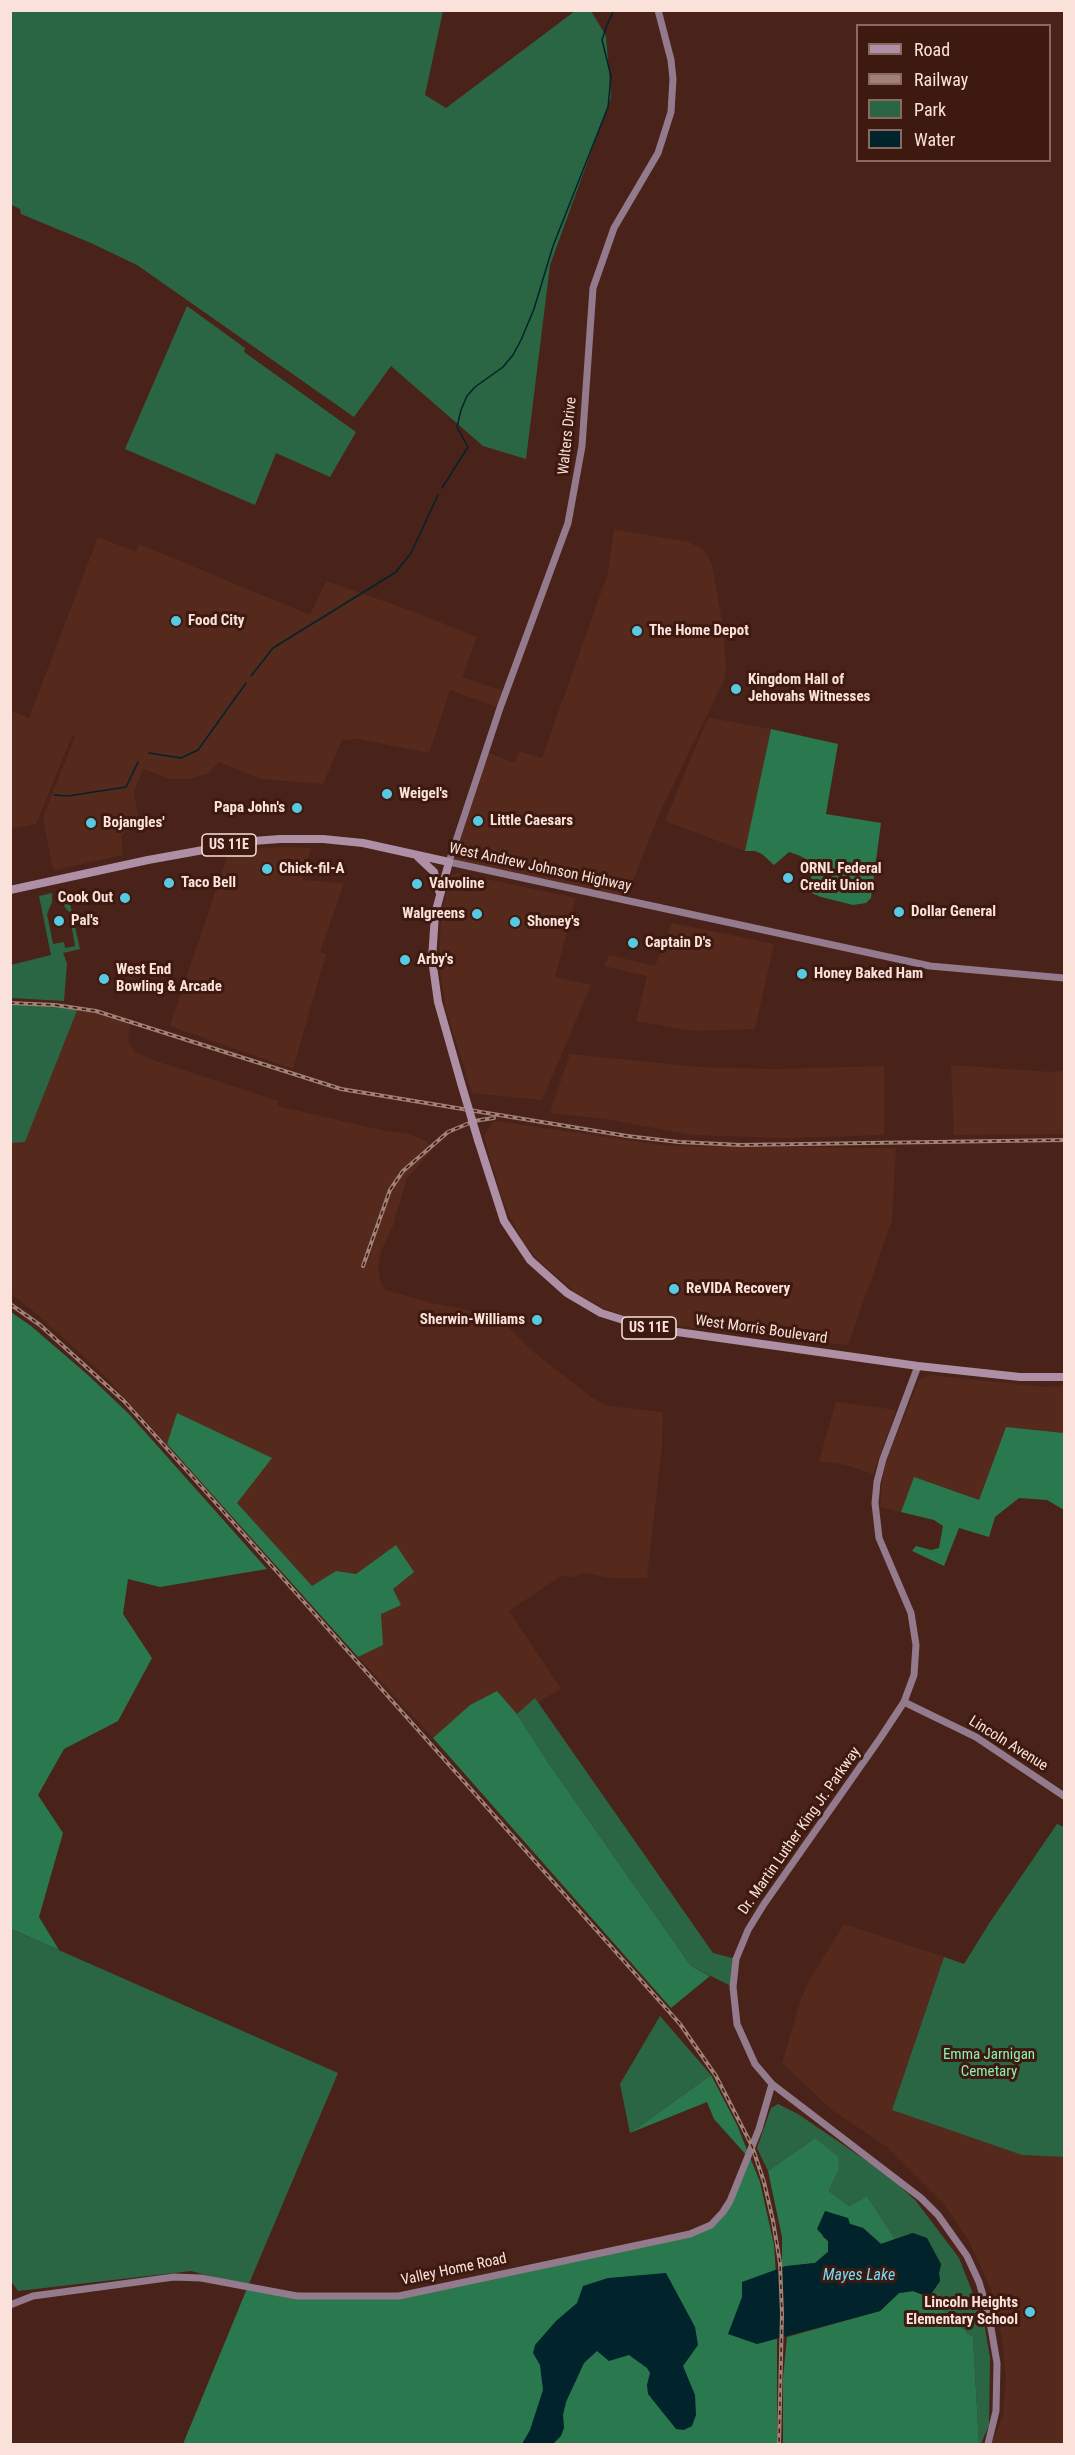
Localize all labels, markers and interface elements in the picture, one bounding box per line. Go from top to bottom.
legend [856,24,1051,162]
text: Road [914,39,950,60]
text: Railway [914,69,968,90]
text: Park [914,99,946,120]
text: Water [914,129,955,150]
street label: Walters Drive [555,396,581,476]
place label: Food City [188,612,244,630]
marker: Food City [169,614,183,628]
place label: The Home Depot [649,622,749,640]
marker: The Home Depot [630,624,644,638]
place label: Kingdom Hall of Jehovahs Witnesses [748,671,870,706]
marker: Kingdom Hall of Jehovahs Witnesses [729,682,743,696]
place label: Weigel's [399,785,448,803]
marker: Weigel's [380,787,394,801]
place label: Papa John's [214,799,285,817]
marker: Papa John's [290,801,304,815]
place label: Little Caesars [490,812,573,830]
place label: Bojangles' [103,814,165,832]
marker: Little Caesars [471,814,485,828]
marker: Bojangles' [84,816,98,830]
road number: US 11E [202,834,256,856]
street label: West Andrew Johnson Highway [447,840,633,896]
place label: Chick-fil-A [279,860,345,878]
place label: ORNL Federal Credit Union [800,860,882,895]
marker: Chick-fil-A [260,862,274,876]
marker: ORNL Federal Credit Union [781,871,795,885]
place label: Taco Bell [181,874,236,892]
place label: Valvoline [429,875,484,893]
marker: Taco Bell [162,876,176,890]
marker: Valvoline [410,877,424,891]
place label: Cook Out [58,889,113,907]
marker: Cook Out [118,891,132,905]
place label: Dollar General [911,903,996,921]
place label: Walgreens [402,905,465,923]
marker: Dollar General [892,905,906,919]
marker: Walgreens [470,907,484,921]
place label: Pal's [71,912,99,930]
place label: Shoney's [527,913,580,931]
marker: Pal's [52,914,66,928]
marker: Shoney's [508,915,522,929]
place label: Captain D's [645,934,711,952]
marker: Captain D's [626,936,640,950]
place label: Arby's [417,951,454,969]
marker: Arby's [398,953,412,967]
place label: West End Bowling & Arcade [116,961,222,996]
place label: Honey Baked Ham [814,965,923,983]
marker: Honey Baked Ham [795,967,809,981]
marker: West End Bowling & Arcade [97,972,111,986]
place label: ReVIDA Recovery [686,1280,790,1298]
marker: ReVIDA Recovery [667,1282,681,1296]
place label: Sherwin-Williams [420,1311,525,1329]
street label: West Morris Boulevard [694,1312,828,1348]
marker: Sherwin-Williams [530,1313,544,1327]
road number: US 11E [622,1317,676,1339]
street label: Lincoln Avenue [965,1713,1051,1775]
street label: Dr. Martin Luther King Jr. Parkway [735,1744,865,1918]
park label: Emma Jarnigan Cemetary [943,2046,1035,2081]
street label: Valley Home Road [400,2250,508,2290]
water label: Mayes Lake [823,2266,895,2286]
place label: Lincoln Heights Elementary School [906,2294,1018,2329]
marker: Lincoln Heights Elementary School [1023,2305,1037,2319]

